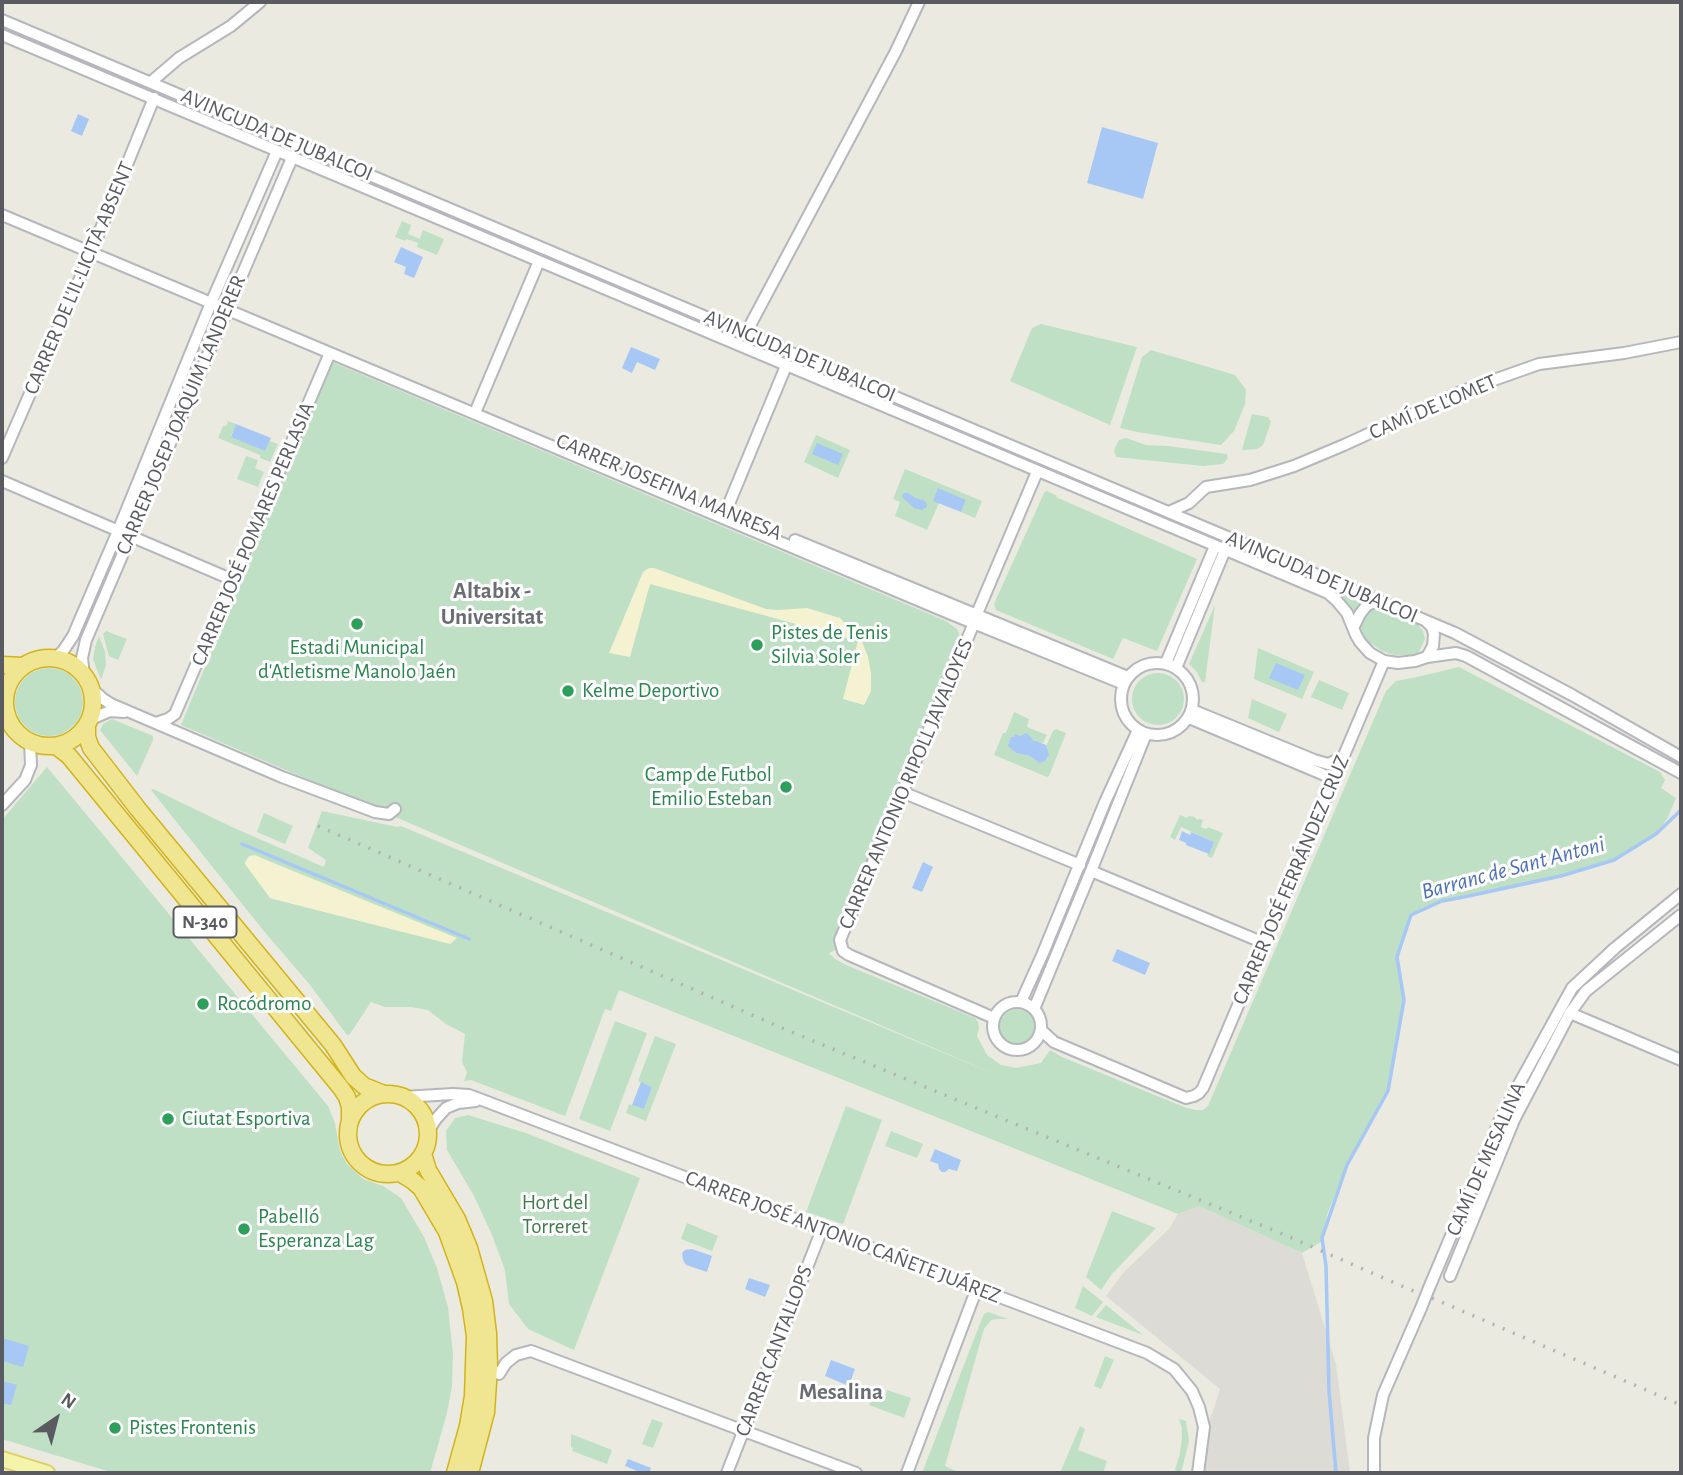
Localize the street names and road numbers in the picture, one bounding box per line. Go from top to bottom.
street label: AVINGUDA DE JUBALCOI [177,83,377,187]
street label: CARRER DE L'IL·LICITÀ ABSENT [19,158,139,398]
street label: CARRER JOSEP JOAQUIM LANDERER [111,271,251,559]
street label: AVINGUDA DE JUBALCOI [700,304,900,408]
street label: CAMÍ DE L'OMET [1365,369,1501,445]
street label: CARRER JOSÉ POMARES PERLASIA [186,398,320,670]
street label: CARRER JOSEFINA MANRESA [552,428,786,546]
street label: AVINGUDA DE JUBALCOI [1222,525,1422,629]
street label: CARRER ANTONIO RIPOLL JAVALOYES [833,635,979,933]
street label: CARRER JOSÉ FERRÁNDEZ CRUZ [1227,752,1355,1008]
road number: N-340 [174,906,236,938]
street label: CAMÍ DE MESALINA [1441,1078,1531,1240]
street label: CARRER JOSÉ ANTONIO CAÑETE JUÁREZ [682,1165,1004,1309]
street label: CARRER CANTALLOPS [730,1262,818,1440]

